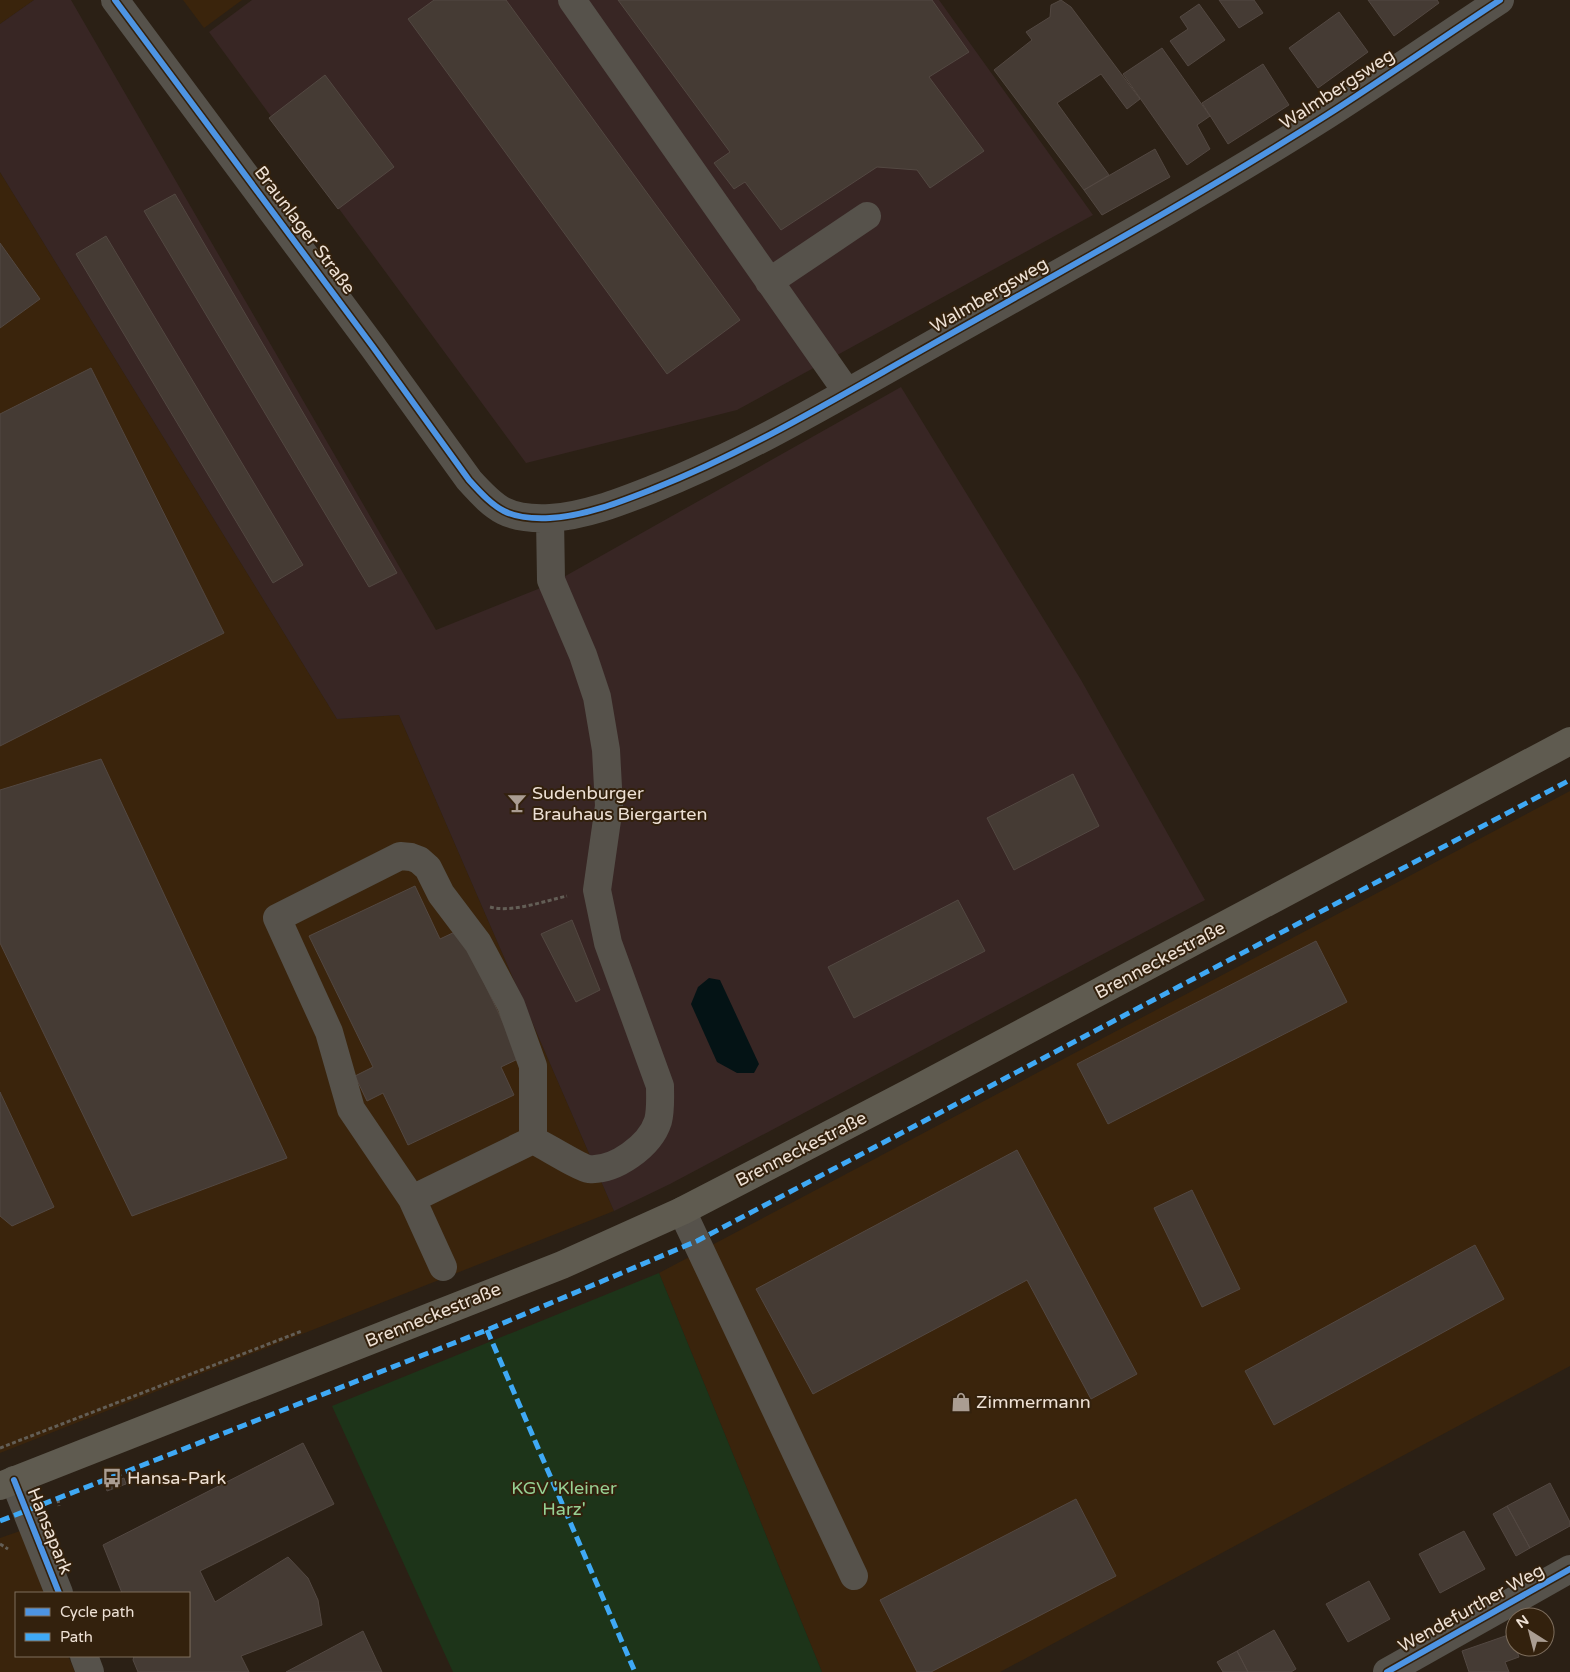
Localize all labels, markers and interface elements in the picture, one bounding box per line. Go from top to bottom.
street label: Walmbergsweg [1275,44,1399,134]
street label: Braunlager Straße [250,162,360,298]
street label: Walmbergsweg [926,252,1052,338]
place label: Sudenburger Brauhaus Biergarten [532,782,707,825]
bar icon: Sudenburger Brauhaus Biergarten [506,792,528,814]
street label: Brenneckestraße [1091,916,1229,1004]
street label: Brenneckestraße [732,1106,870,1192]
street label: Brenneckestraße [362,1278,504,1352]
shop icon: Zimmermann [950,1391,972,1413]
place label: Zimmermann [976,1391,1091,1413]
bus stop icon: Hansa-Park [101,1467,123,1489]
place label: Hansa-Park [127,1467,226,1489]
park label: KGV 'Kleiner Harz' [511,1477,617,1520]
street label: Hansapark [23,1484,77,1578]
street label: Wendefurther Weg [1394,1559,1548,1657]
legend [15,1592,190,1657]
text: Cycle path [60,1603,134,1621]
north arrow [1505,1607,1555,1657]
text: N [1513,1612,1532,1632]
text: Path [60,1628,93,1646]

